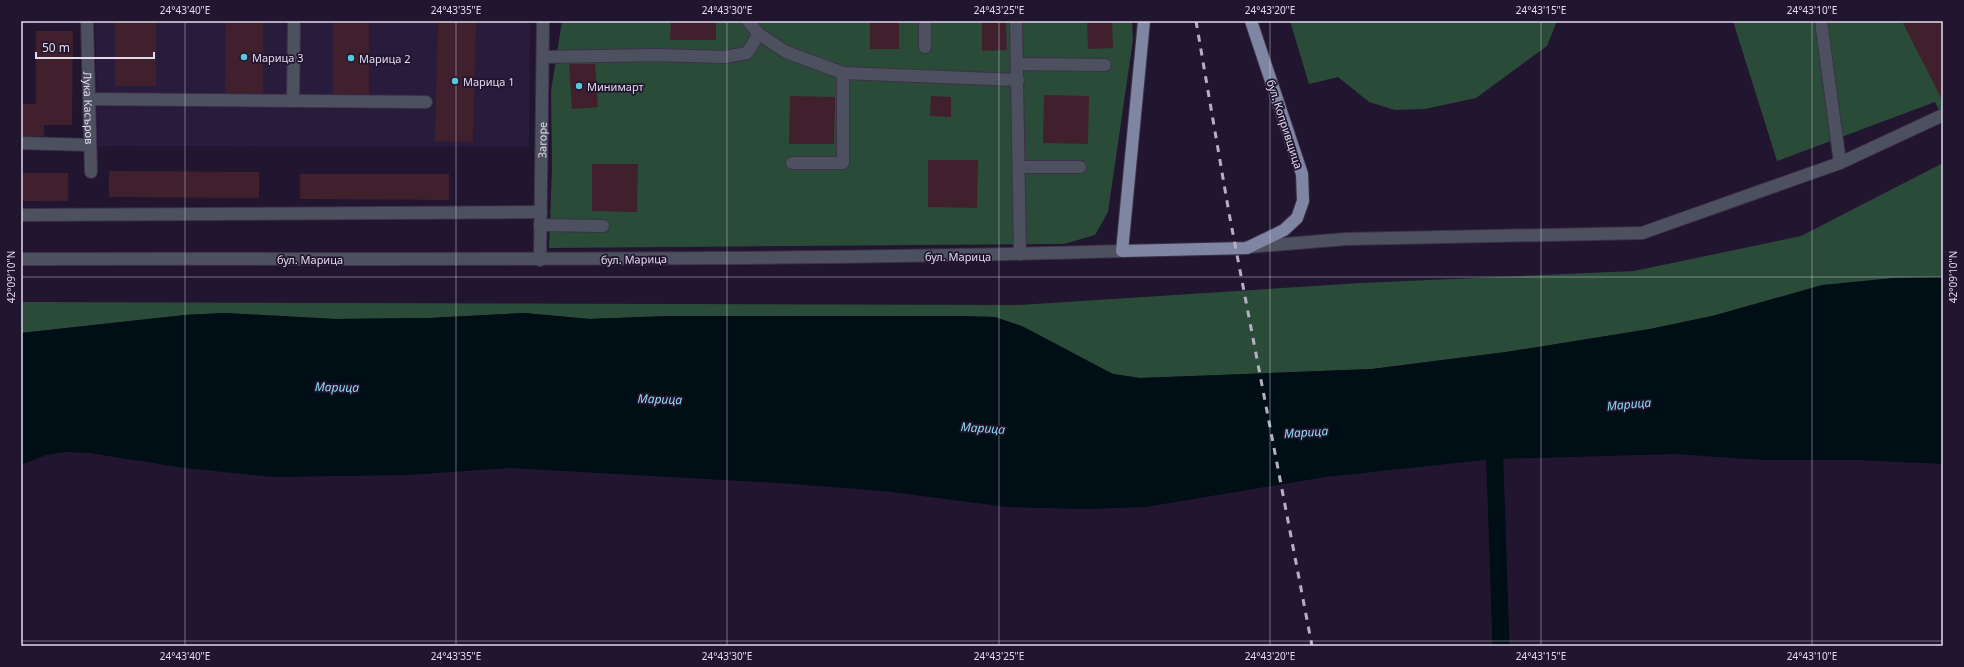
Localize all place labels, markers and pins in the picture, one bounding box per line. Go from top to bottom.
place label: Марица 3 [252,50,304,65]
place label: Марица 2 [359,51,411,66]
marker: Марица 3 [239,52,249,62]
marker: Марица 2 [346,53,356,63]
place label: Марица 1 [463,74,515,89]
marker: Марица 1 [450,76,460,86]
place label: Минимарт [587,79,644,94]
marker: Минимарт [574,81,584,91]

